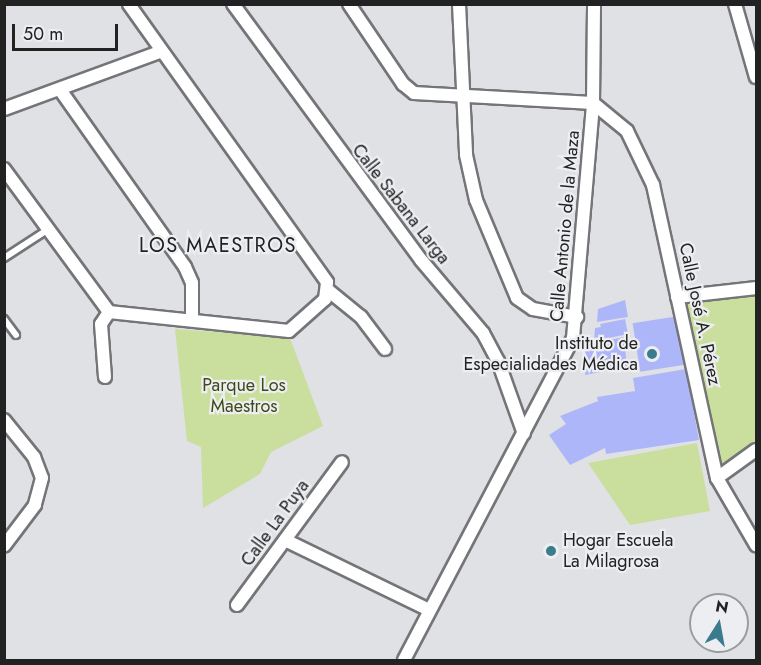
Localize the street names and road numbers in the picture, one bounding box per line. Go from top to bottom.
street label: Calle Antonio de la Maza [546,129,584,323]
street label: Calle Sabana Larga [347,140,455,268]
street label: Calle José A. Pérez [674,241,726,387]
street label: Calle La Puya [236,476,314,570]

